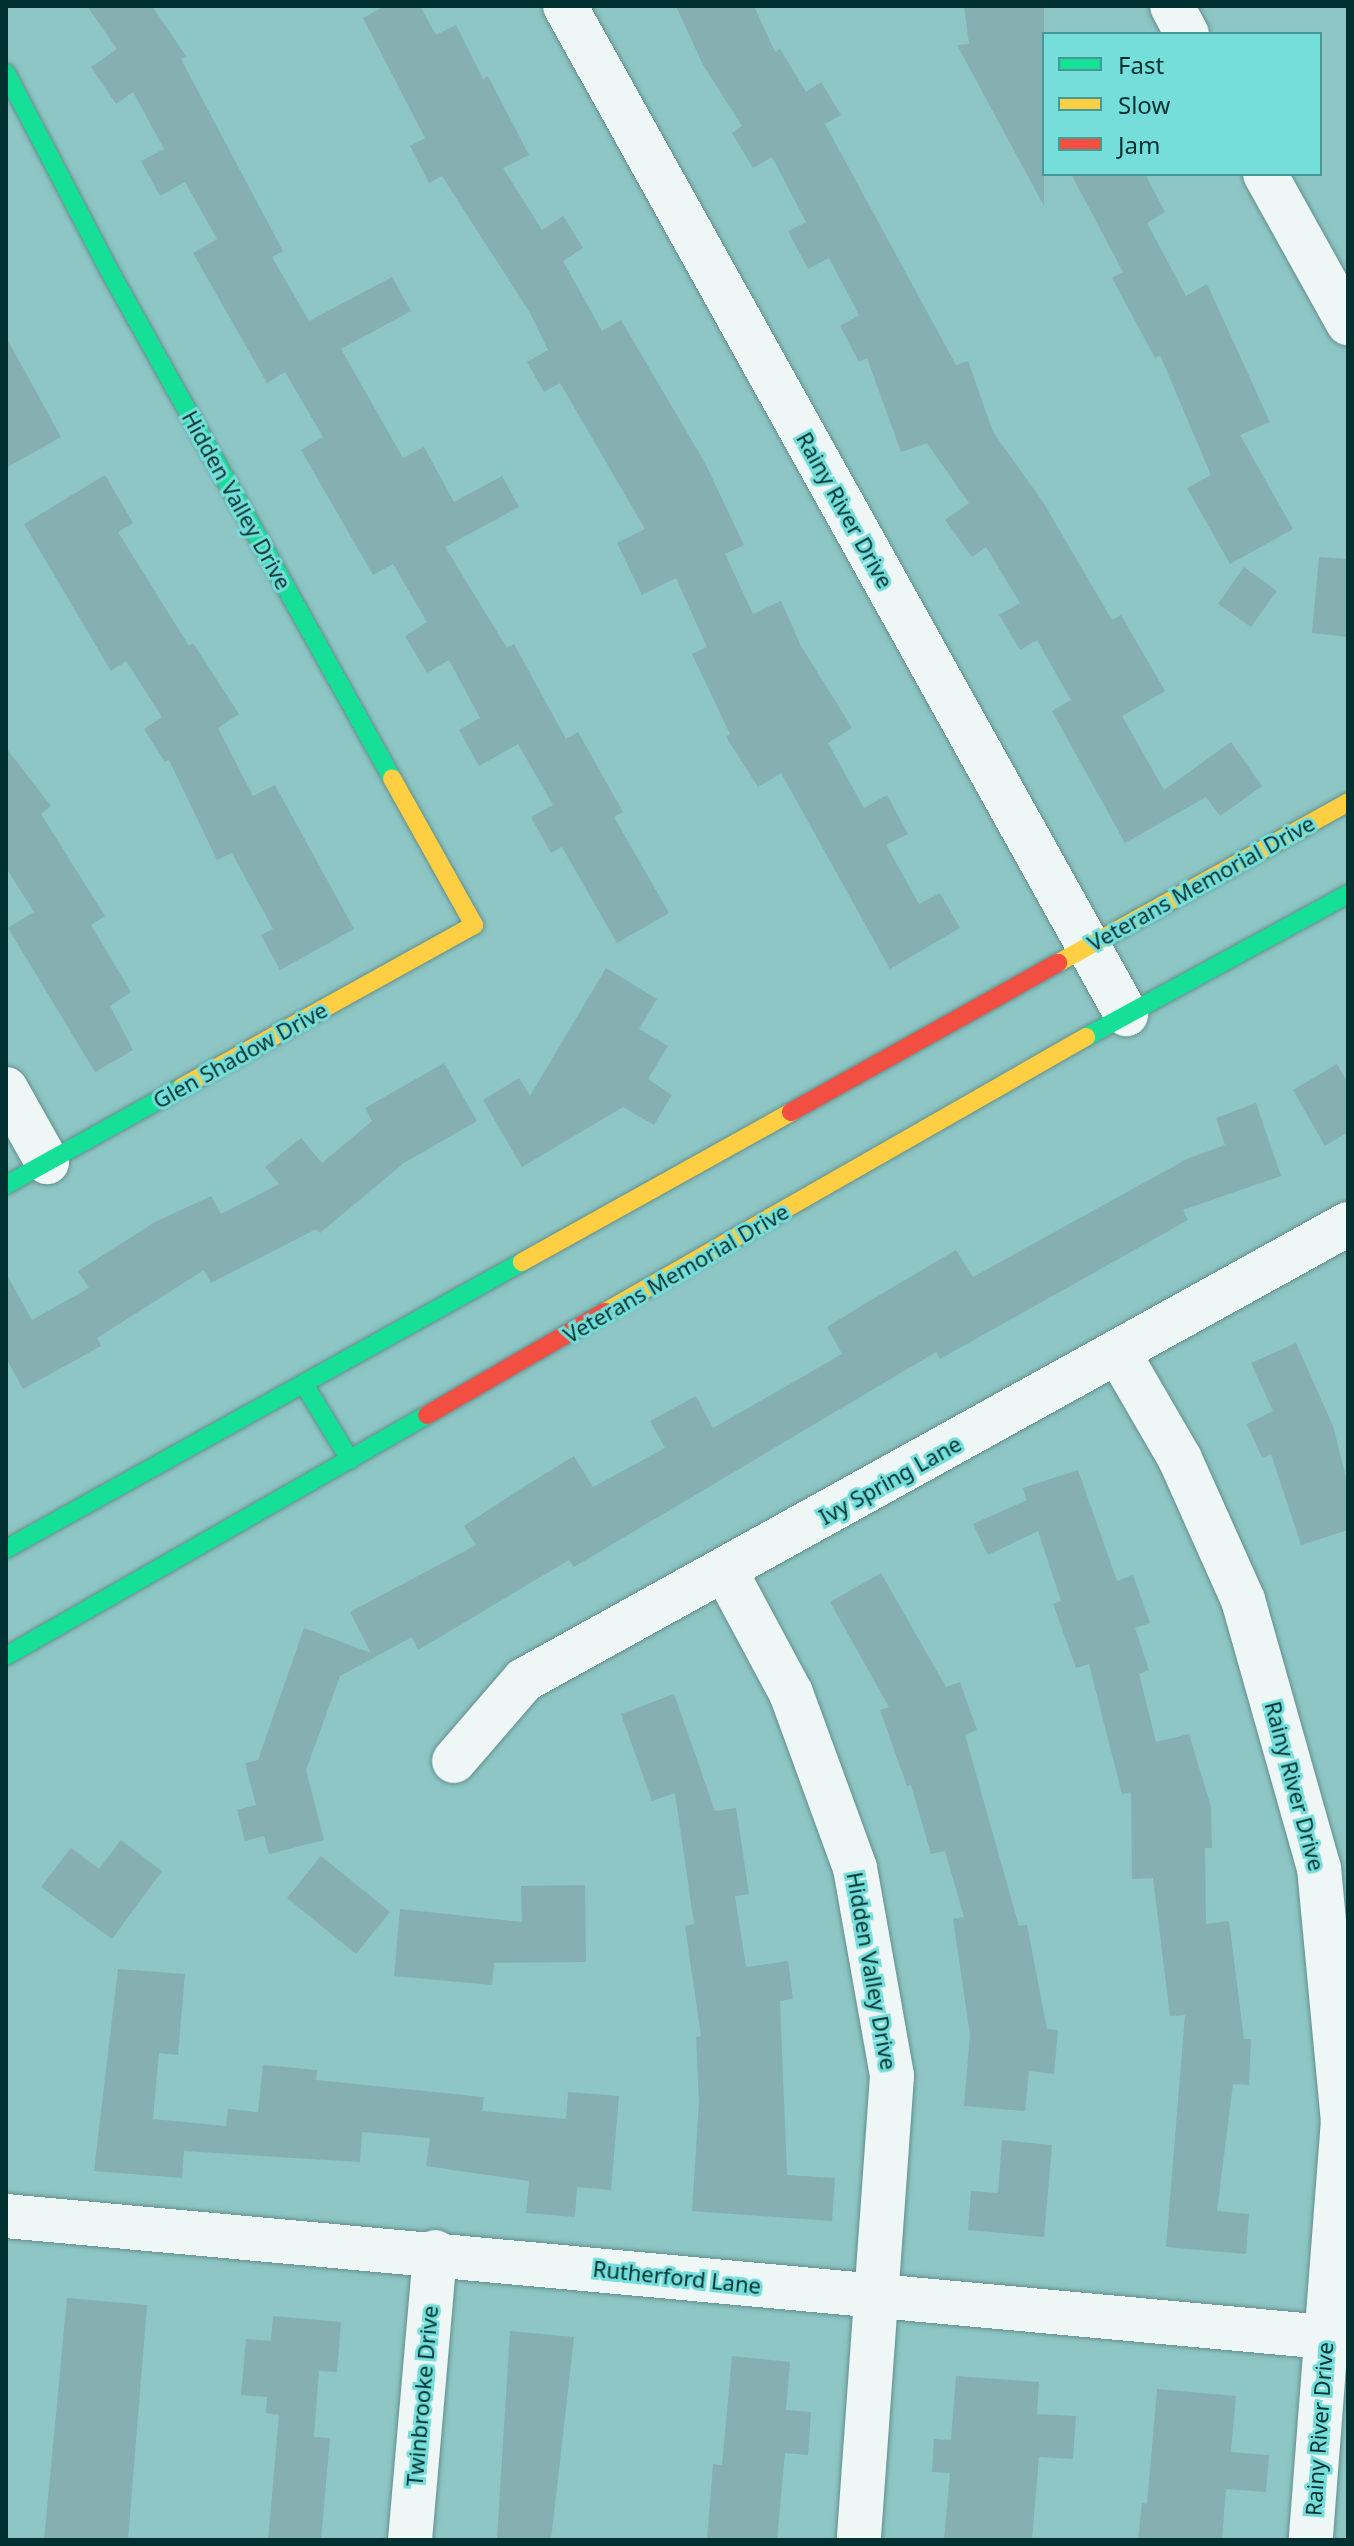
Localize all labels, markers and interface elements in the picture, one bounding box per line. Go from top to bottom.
legend [1042,32,1322,176]
text: Fast [1118,48,1164,81]
text: Slow [1118,88,1170,121]
text: Jam [1118,128,1160,161]
street label: Hidden Valley Drive [177,406,297,594]
street label: Rainy River Drive [791,427,899,593]
street label: Veterans Memorial Drive [1083,810,1319,956]
street label: Glen Shadow Drive [148,996,332,1114]
street label: Veterans Memorial Drive [559,1198,793,1348]
street label: Ivy Spring Lane [814,1430,966,1530]
street label: Rainy River Drive [1260,1698,1330,1874]
street label: Hidden Valley Drive [842,1870,902,2072]
street label: Rutherford Lane [592,2255,762,2299]
street label: Twinbrooke Drive [401,2304,443,2488]
street label: Rainy River Drive [1300,2341,1338,2517]

